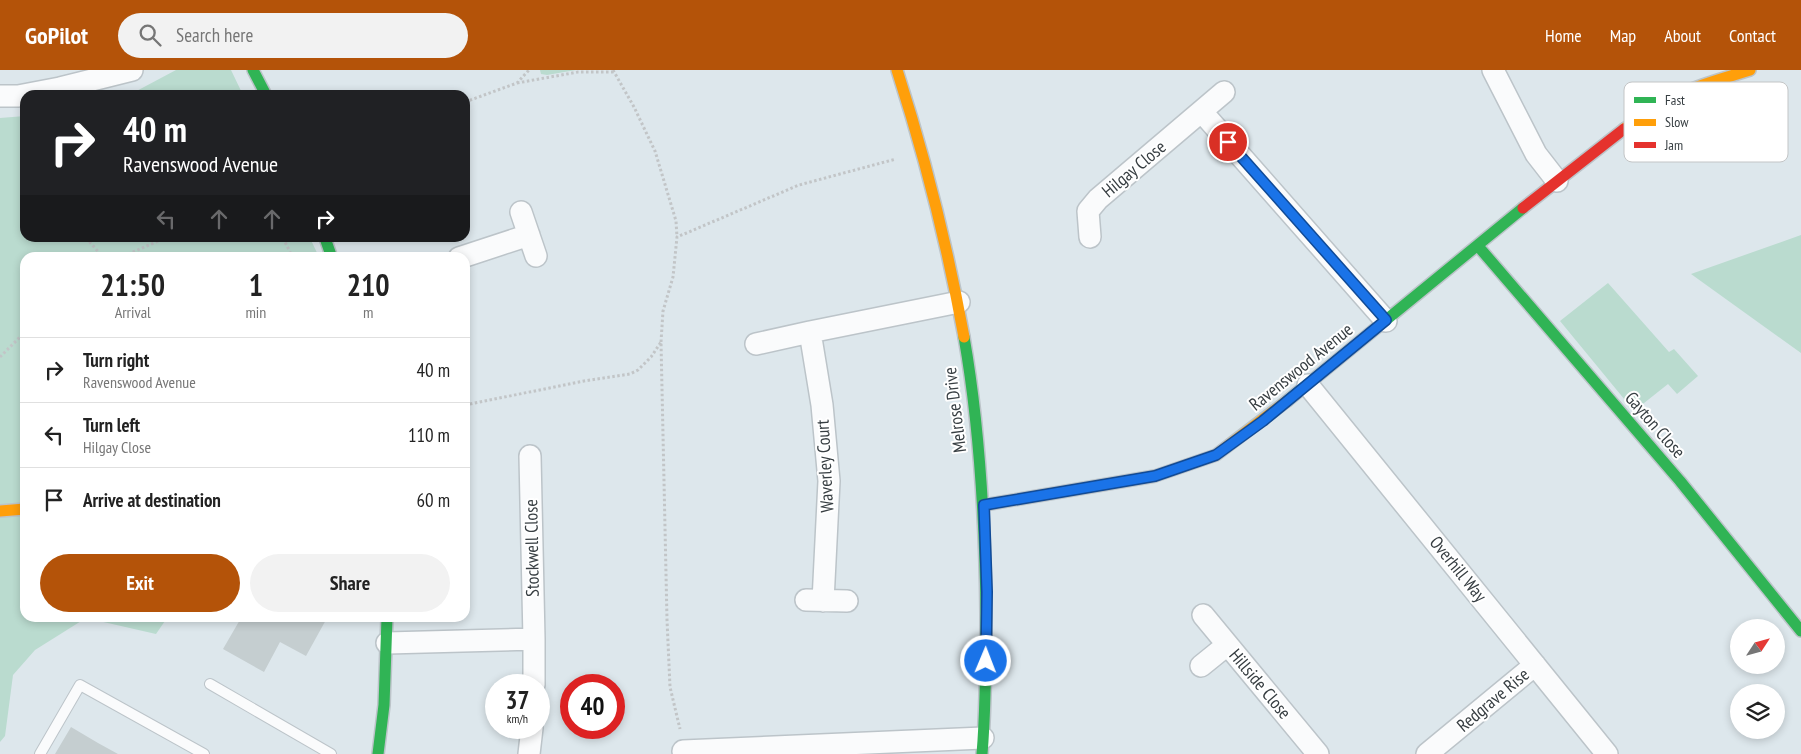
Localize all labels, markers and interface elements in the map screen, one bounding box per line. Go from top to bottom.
search box [118,13,468,58]
text: GoPilot [25,20,88,51]
icon: search [136,21,164,49]
text: Search here [176,23,253,47]
text: Home [1545,24,1582,47]
text: Map [1610,24,1636,47]
text: About [1664,24,1701,47]
text: Contact [1729,24,1776,47]
legend [1624,82,1788,162]
text: Fast [1665,91,1685,109]
text: 40 m [123,106,187,152]
icon: right [40,110,105,175]
text: Slow [1665,113,1689,131]
pin [1207,121,1249,163]
icon: arrive [1214,128,1242,156]
street label: Hilgay Close [1097,135,1170,202]
text: Jam [1664,136,1683,154]
text: Ravenswood Avenue [123,150,278,178]
icon: left [152,205,180,233]
icon: ahead [205,205,233,233]
icon: ahead [258,205,286,233]
icon: right [311,205,339,233]
text: 21:50 [100,265,165,304]
text: 1 [249,265,263,304]
text: 210 [347,265,390,304]
text: Arrival [115,302,151,322]
text: min [245,302,266,322]
text: m [363,302,373,322]
street label: Ravenswood Avenue [1244,318,1357,415]
text: Turn right [83,348,149,372]
icon: right [40,356,68,384]
text: 40 m [417,358,450,382]
street label: Melrose Drive [938,366,971,454]
text: Ravenswood Avenue [83,372,196,392]
street label: Gayton Close [1620,387,1691,463]
text: Turn left [83,413,140,437]
street label: Waverley Court [811,419,838,513]
icon: left [40,421,68,449]
text: 110 m [408,423,450,447]
text: Hilgay Close [83,437,151,457]
icon: arrive [40,486,68,514]
text: Arrive at destination [83,488,221,512]
text: 60 m [417,488,450,512]
street label: Stockwell Close [519,499,544,597]
street label: Overhill Way [1425,531,1492,606]
button: Exit [40,554,240,612]
button: Share [250,554,450,612]
north arrow [1730,619,1785,674]
map controls [1730,619,1785,739]
position arrow [959,634,1011,686]
street label: Hillside Close [1224,644,1296,724]
street label: Redgrave Rise [1452,663,1534,737]
speed limit sign: 40 [560,674,625,739]
text: 37 [506,684,529,716]
button: layers [1730,684,1785,739]
text: km/h [507,711,528,726]

